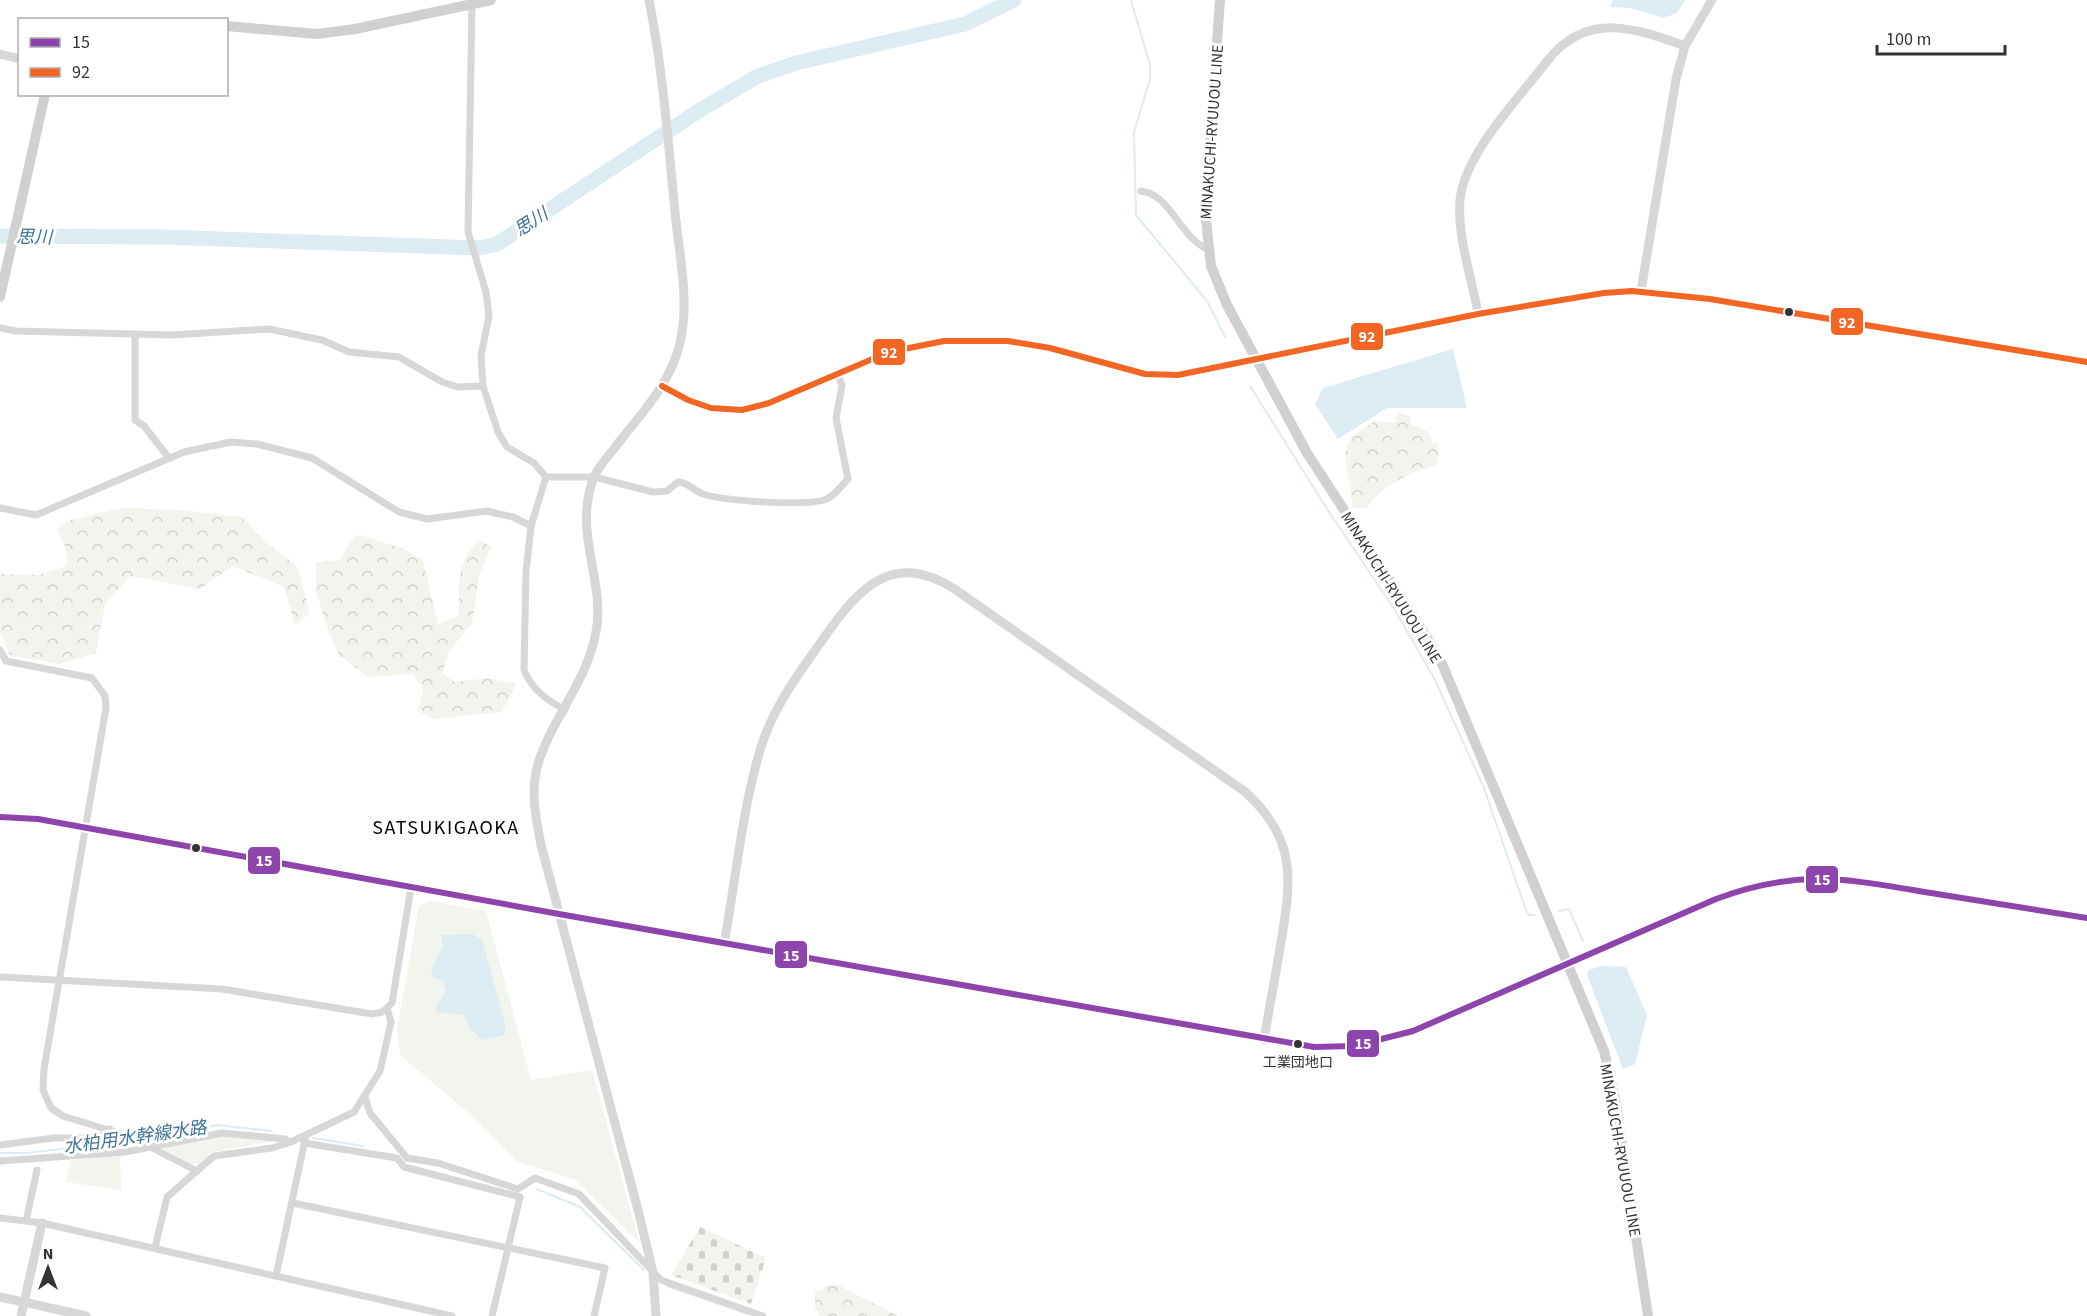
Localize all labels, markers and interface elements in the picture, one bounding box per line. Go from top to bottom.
legend [18,18,228,96]
scale bar [1877,18,2004,56]
text: 100 m [1886,27,1931,52]
text: 15 [72,30,90,55]
street label: MINAKUCHI-RYUUOU LINE [1195,44,1229,220]
text: 92 [72,60,90,85]
water label: 思川 [509,201,555,243]
water label: 思川 [16,225,54,250]
unlabelled marker [1783,306,1795,318]
line badge: 92 [1830,307,1864,336]
text: 92 [1839,312,1855,334]
line badge: 92 [1350,322,1384,351]
text: 92 [1359,326,1375,348]
line badge: 92 [872,338,906,366]
text: 92 [881,342,897,364]
street label: MINAKUCHI-RYUUOU LINE [1335,507,1447,668]
district label: SATSUKIGAOKA [372,814,520,842]
unlabelled marker [190,842,202,854]
line badge: 15 [247,846,281,875]
text: 15 [256,850,272,872]
line badge: 15 [1805,865,1839,894]
text: 15 [1814,869,1830,891]
line badge: 15 [774,940,808,969]
text: 15 [783,945,799,967]
line badge: 15 [1346,1029,1380,1058]
text: 15 [1355,1033,1371,1055]
marker: 工業団地口 [1292,1038,1304,1050]
place label: 工業団地口 [1263,1053,1333,1073]
street label: MINAKUCHI-RYUUOU LINE [1594,1062,1646,1238]
water label: 水柏用水幹線水路 [62,1115,210,1160]
north arrow [18,1238,78,1298]
text: N [43,1243,53,1265]

